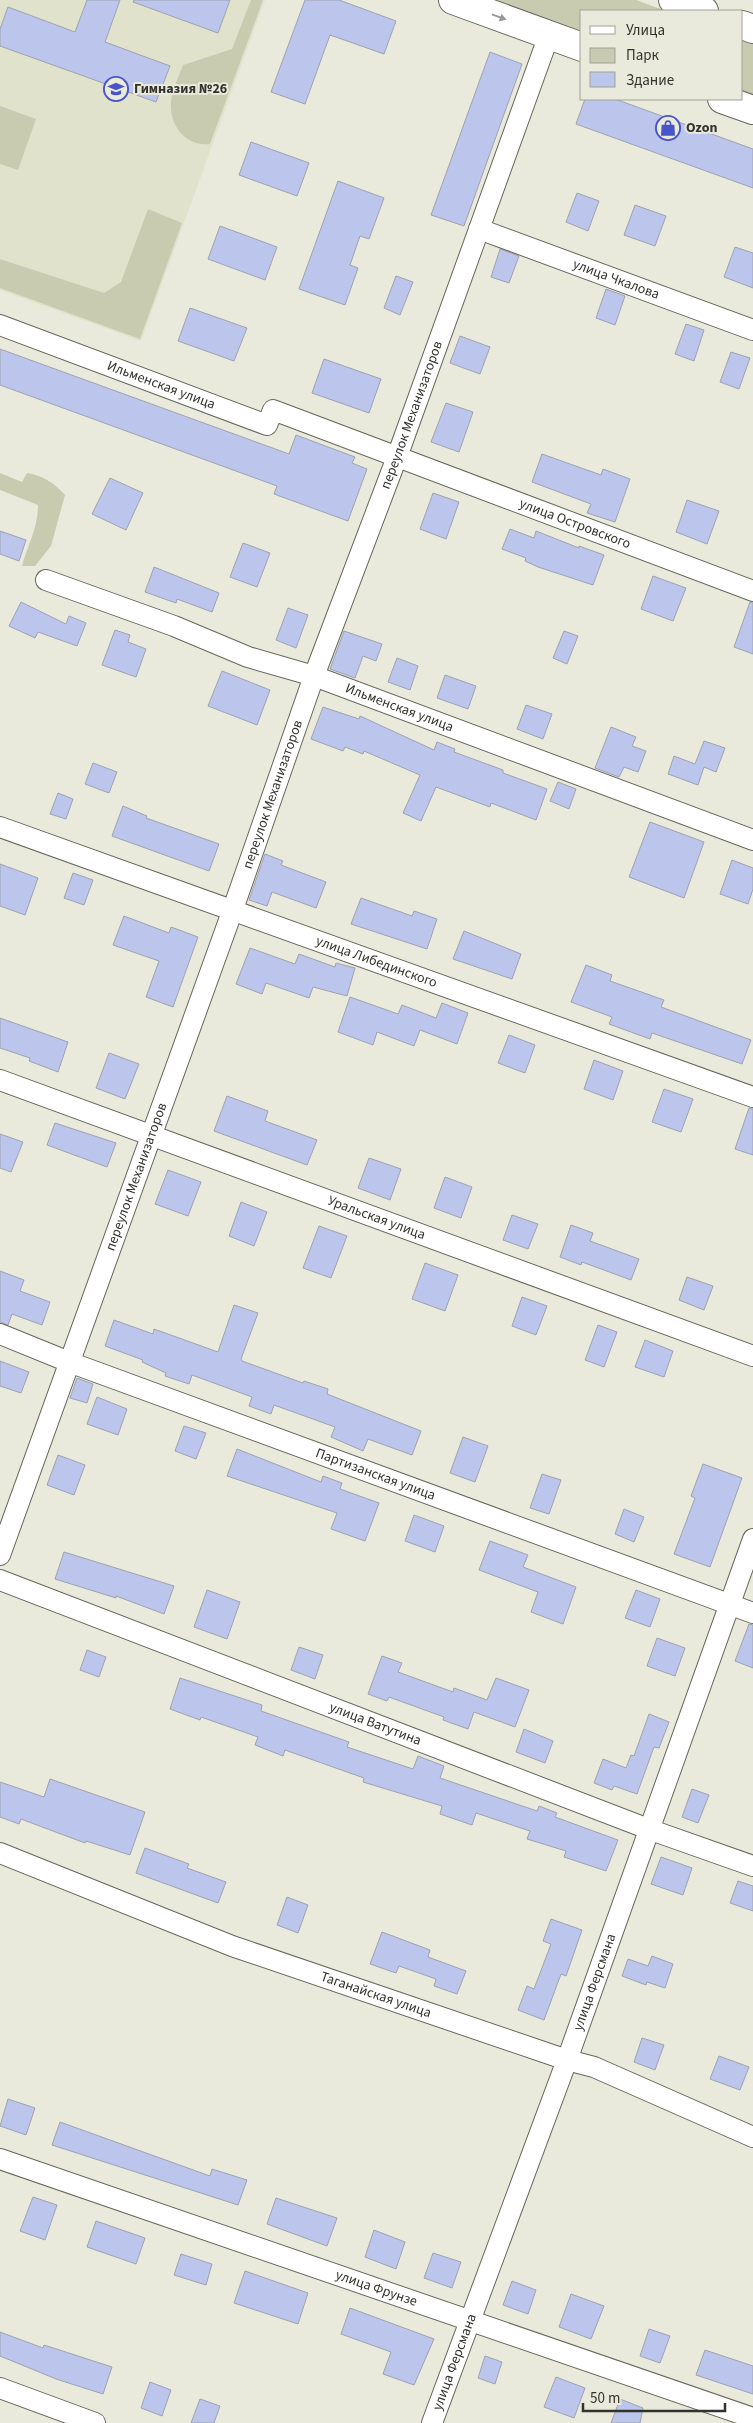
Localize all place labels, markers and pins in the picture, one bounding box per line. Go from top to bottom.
school or university icon: Гимназия №26 [103,76,129,102]
place label: Гимназия №26 [134,79,227,99]
shop icon: Ozon [655,115,681,141]
place label: Ozon [686,118,717,138]

